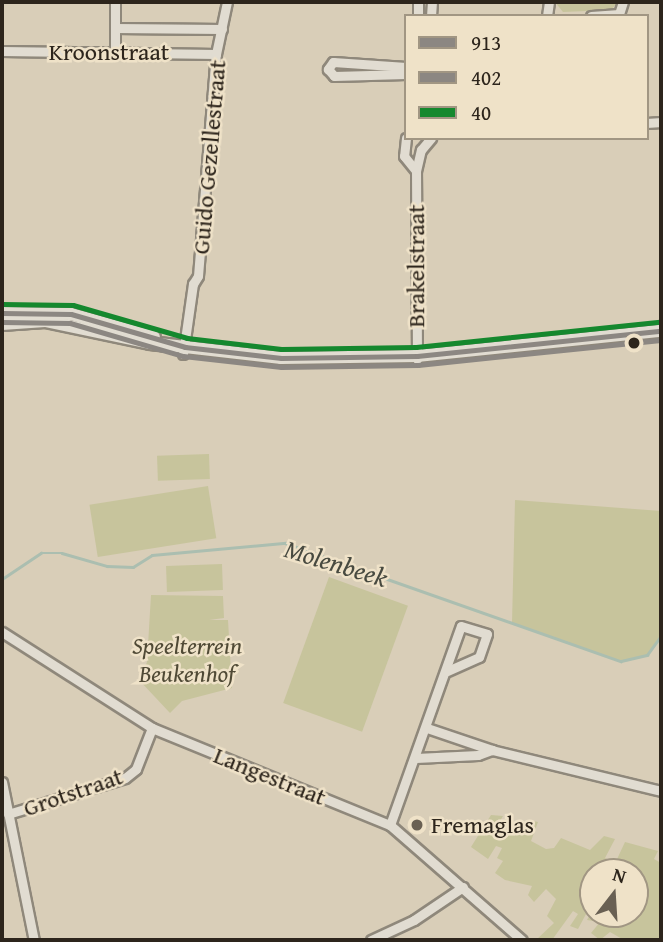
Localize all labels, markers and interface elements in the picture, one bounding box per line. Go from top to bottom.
legend [404,14,649,140]
text: 913 [471,27,501,58]
street label: Kroonstraat [49,38,169,66]
street label: Guido Gezellestraat [186,59,232,255]
text: 402 [471,62,501,93]
text: 40 [471,97,491,128]
street label: Brakelstraat [402,204,430,328]
unlabelled marker [627,336,641,350]
water label: Molenbeek [281,533,391,593]
park label: Speelterrein Beukenhof [132,632,242,688]
street label: Langestraat [210,740,330,812]
street label: Grotstraat [20,762,126,822]
place label: Fremaglas [431,811,534,839]
marker: Fremaglas [409,817,425,833]
north arrow [579,858,649,928]
text: N [609,860,630,890]

